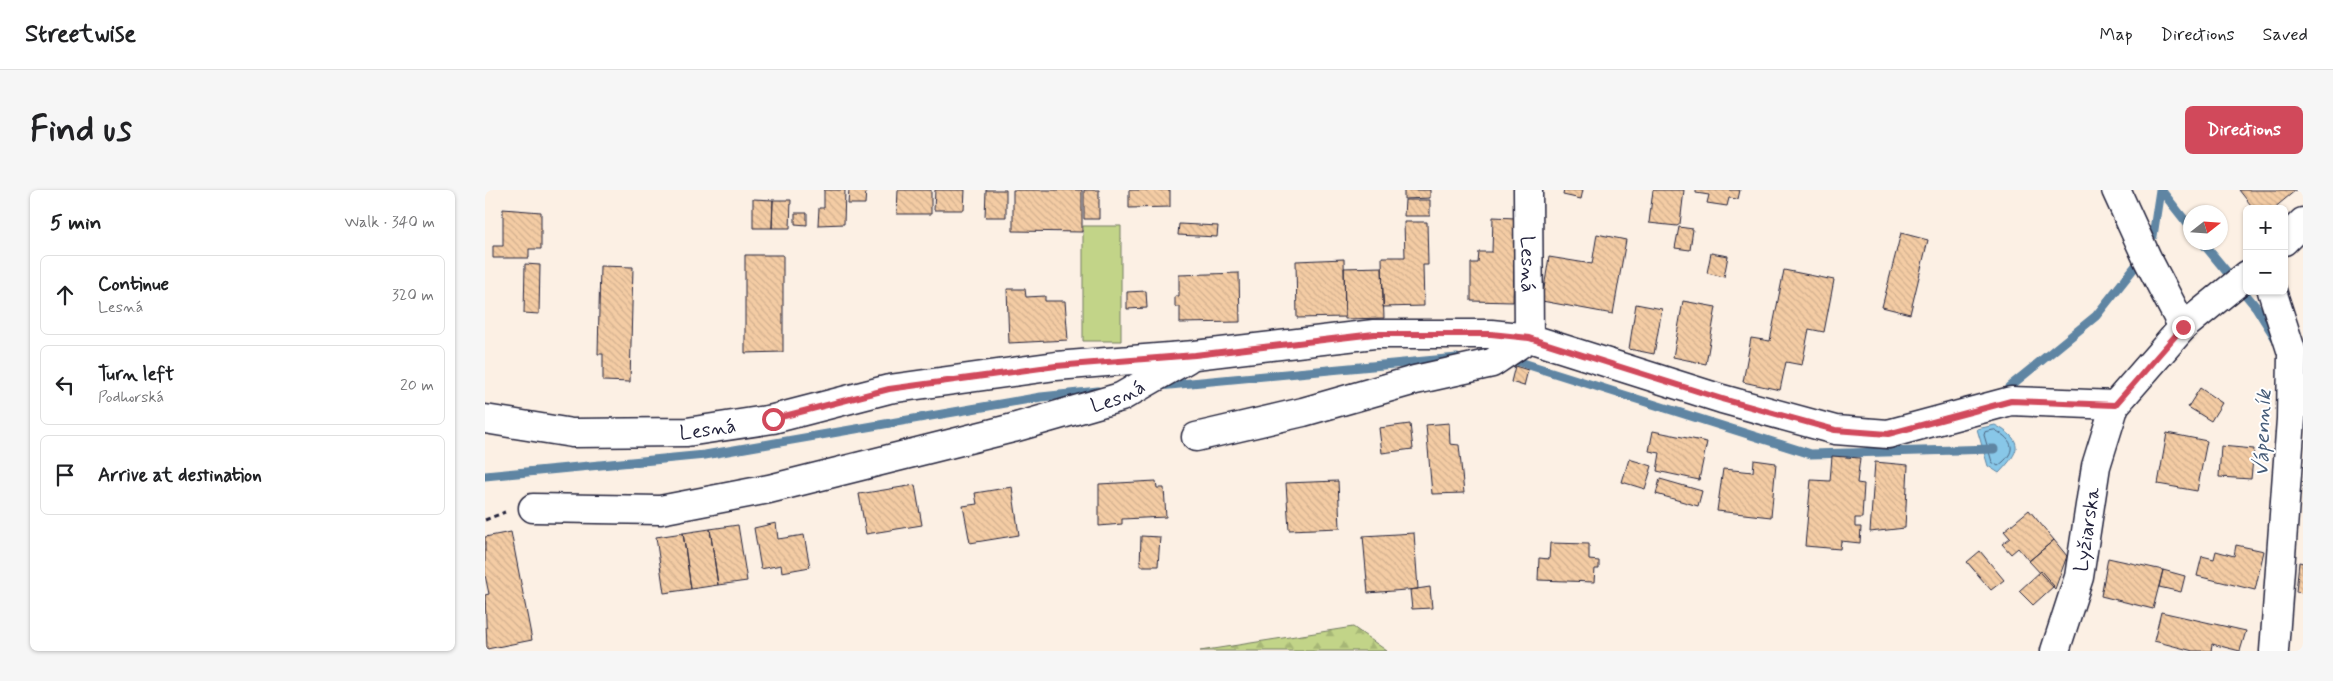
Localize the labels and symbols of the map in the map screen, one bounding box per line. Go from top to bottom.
north arrow [2183,205,2228,250]
street label: Lesná [1513,236,1541,292]
route end [2172,316,2195,339]
street label: Lesná [1088,374,1151,420]
water label: Vápenník [2247,388,2279,477]
route start [762,408,785,431]
street label: Lesná [679,413,738,447]
street label: Lyžiarska [2068,484,2108,574]

